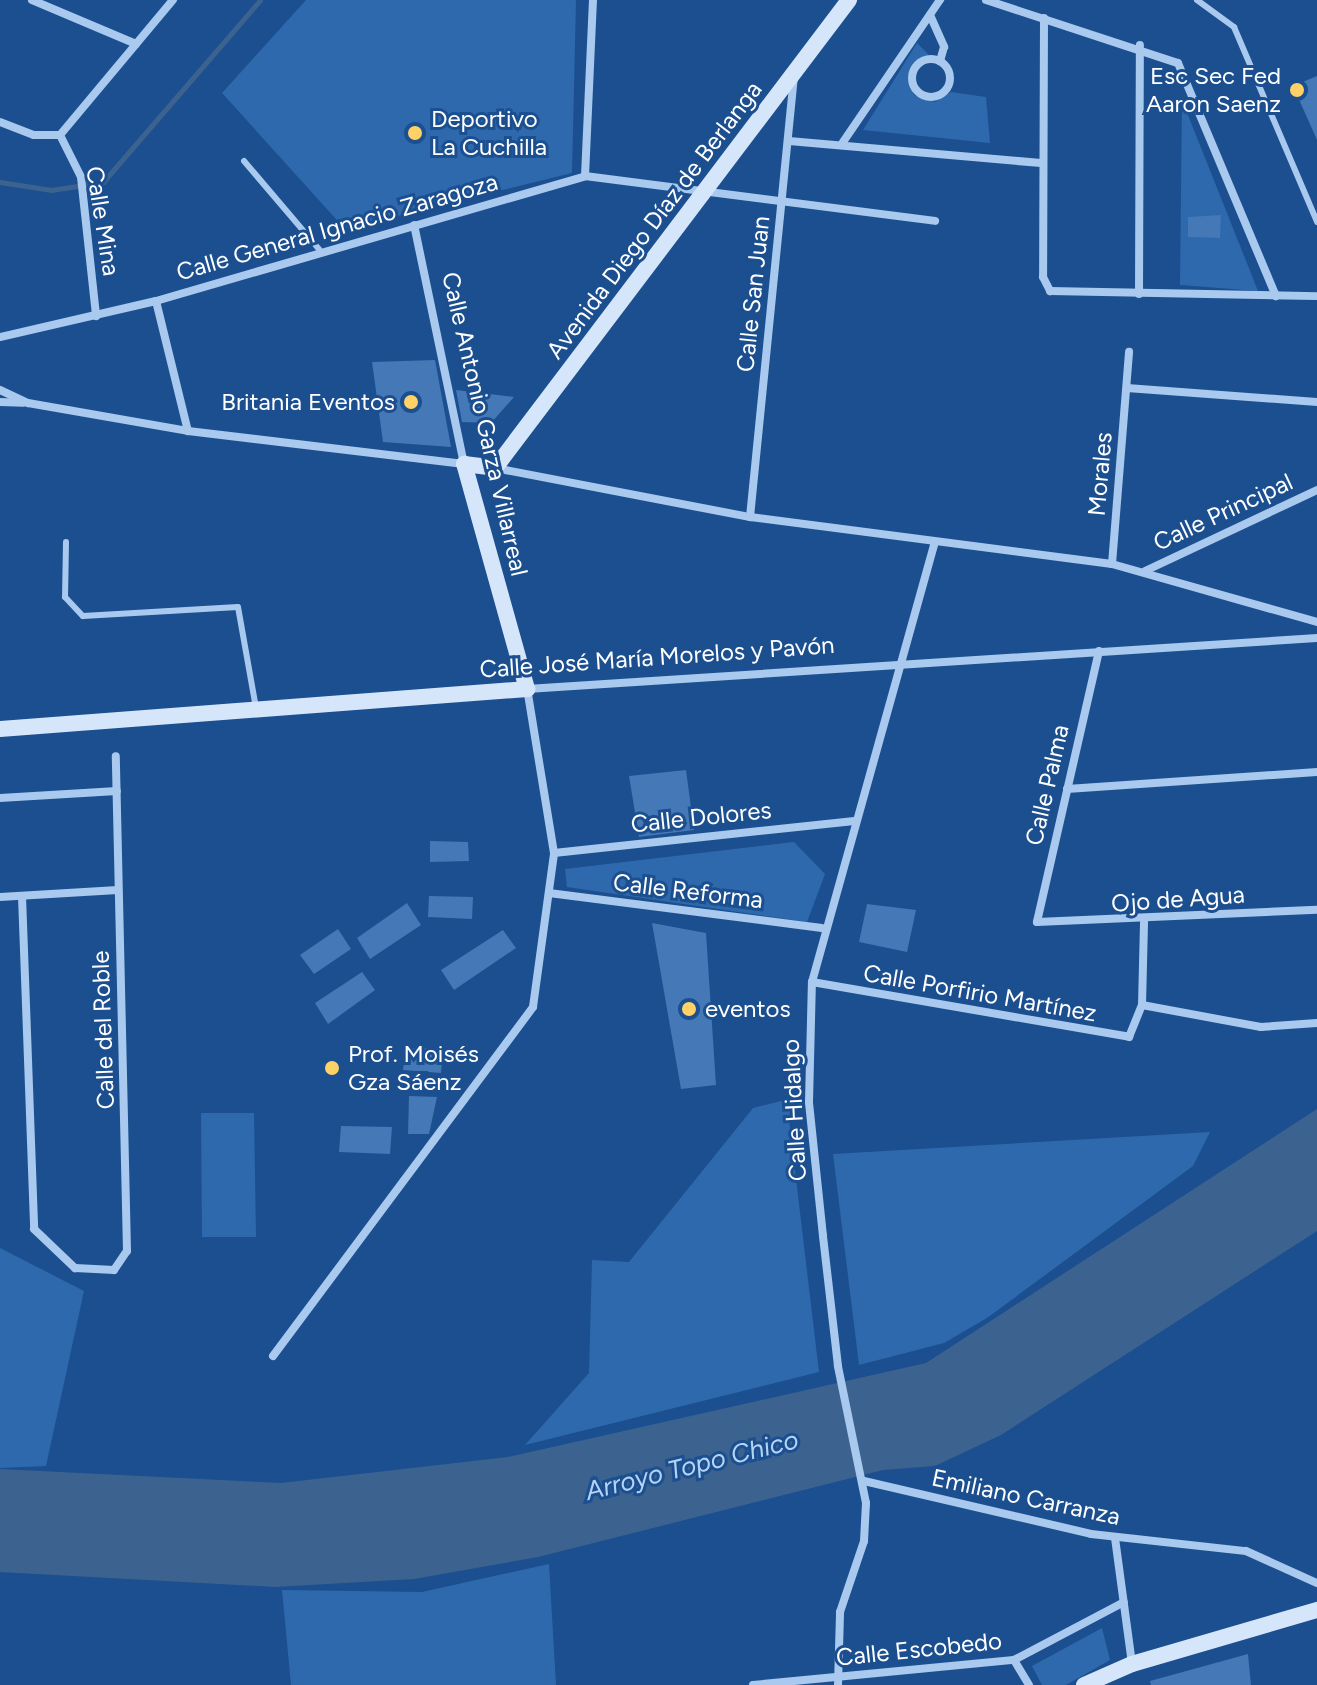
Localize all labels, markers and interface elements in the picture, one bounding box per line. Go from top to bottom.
place label: Esc Sec Fed Aaron Saenz [1146,62,1281,118]
street label: Avenida Diego Díaz de Berlanga [540,76,768,364]
marker: Esc Sec Fed Aaron Saenz [1288,81,1306,99]
place label: Deportivo La Cuchilla [431,105,547,161]
marker: Deportivo La Cuchilla [406,124,424,142]
street label: Calle Mina [80,164,126,278]
street label: Calle General Ignacio Zaragoza [173,167,501,287]
street label: Calle San Juan [730,215,776,373]
street label: Calle Antonio Garza Villarreal [436,269,534,579]
place label: Britania Eventos [221,388,395,416]
marker: Britania Eventos [402,393,420,411]
street label: Morales [1082,431,1118,517]
street label: Calle Principal [1149,467,1297,557]
street label: Calle José María Morelos y Pavón [479,630,835,684]
street label: Calle Palma [1019,722,1075,848]
street label: Calle Dolores [629,795,773,839]
street label: Calle Reforma [611,868,765,914]
street label: Ojo de Agua [1110,880,1246,918]
street label: Calle del Roble [86,950,120,1110]
street label: Calle Porfirio Martínez [861,958,1099,1028]
place label: eventos [705,995,791,1023]
marker: eventos [680,1000,698,1018]
street label: Calle Hidalgo [776,1038,812,1182]
place label: Prof. Moisés Gza Sáenz [348,1040,479,1096]
marker: Prof. Moisés Gza Sáenz [323,1059,341,1077]
water label: Arroyo Topo Chico [582,1424,802,1508]
street label: Emiliano Carranza [929,1463,1123,1531]
street label: Calle Escobedo [835,1626,1003,1672]

